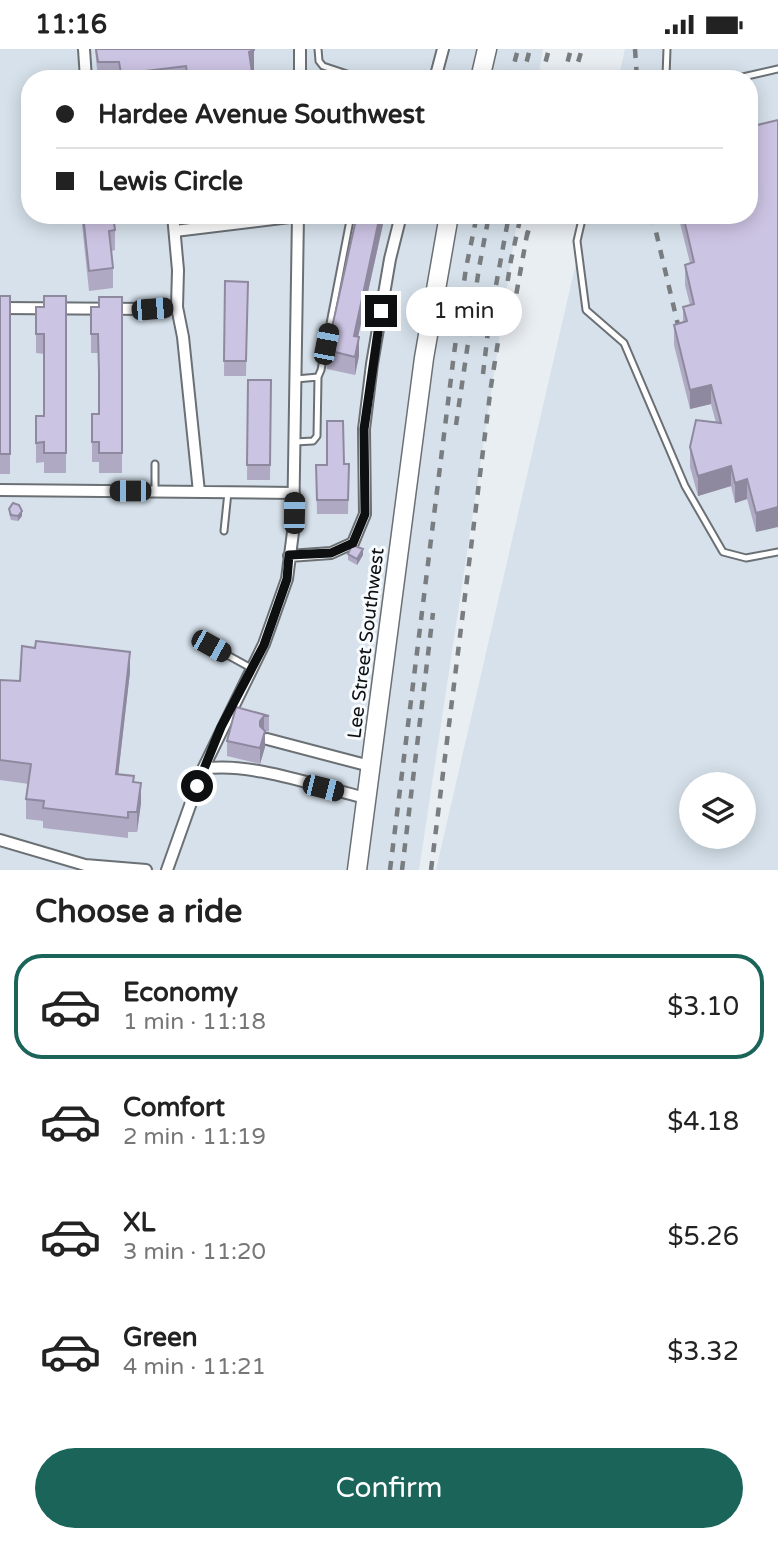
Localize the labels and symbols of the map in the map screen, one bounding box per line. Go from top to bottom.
callout: 1 min [406,287,521,335]
route end [365,295,397,327]
car [131,297,174,321]
car [312,321,341,367]
car [110,481,152,502]
car [284,492,305,534]
street label: Lee Street Southwest [343,546,389,740]
car [188,627,235,665]
route start [181,770,213,802]
car [301,773,346,803]

